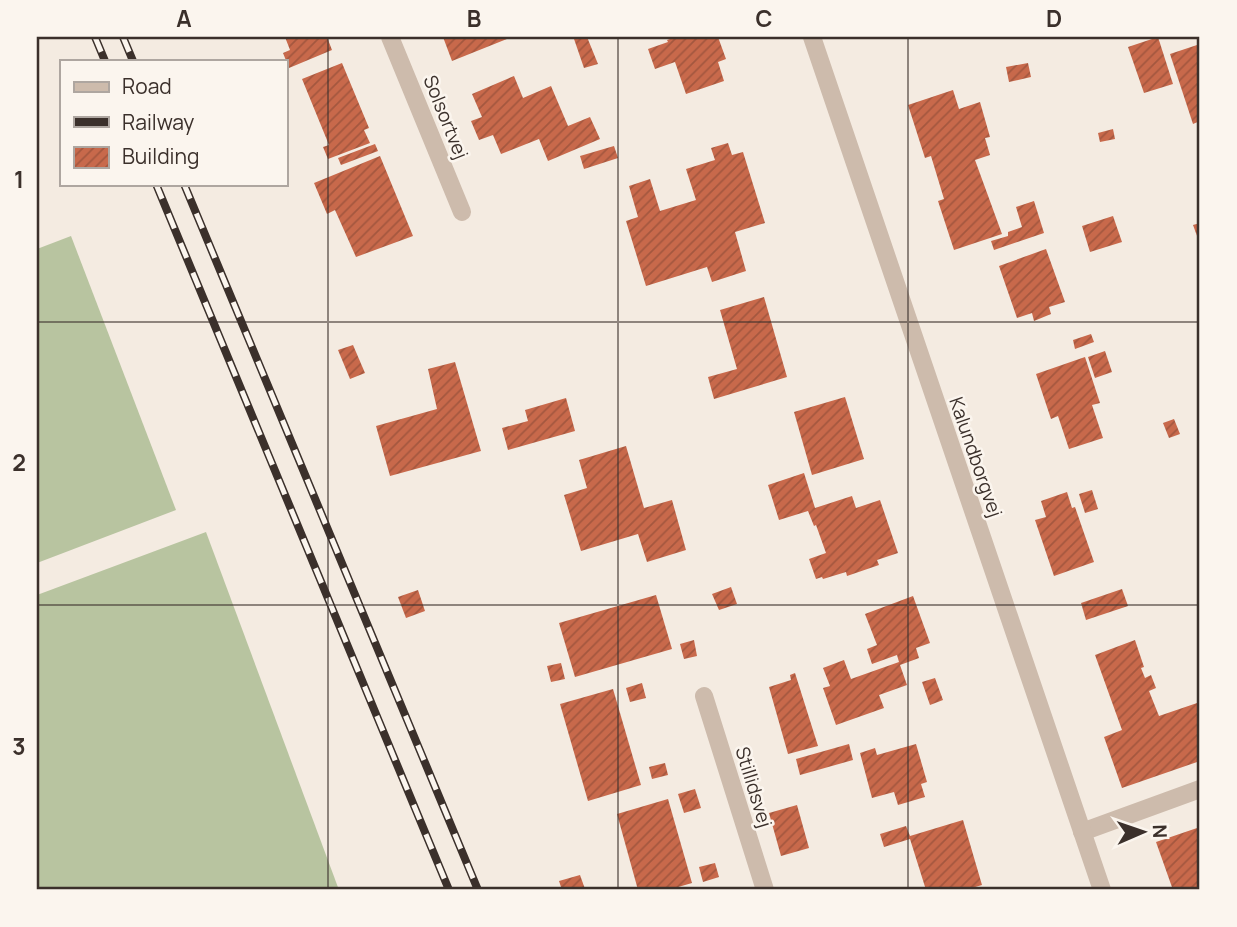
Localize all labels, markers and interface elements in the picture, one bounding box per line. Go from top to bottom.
text: A [176,2,192,34]
text: B [467,2,481,34]
text: C [756,2,773,34]
text: D [1046,2,1062,34]
legend [60,60,287,186]
street label: Solsortvej [417,71,475,163]
text: Road [122,72,172,100]
text: Railway [122,108,194,136]
text: Building [122,142,199,170]
text: 1 [14,163,24,195]
street label: Kalundborgvej [943,393,1009,521]
text: 2 [12,446,26,478]
text: 3 [12,730,26,762]
street label: Stillidsvej [729,743,779,831]
north arrow [1108,797,1178,867]
text: N [1147,824,1173,839]

